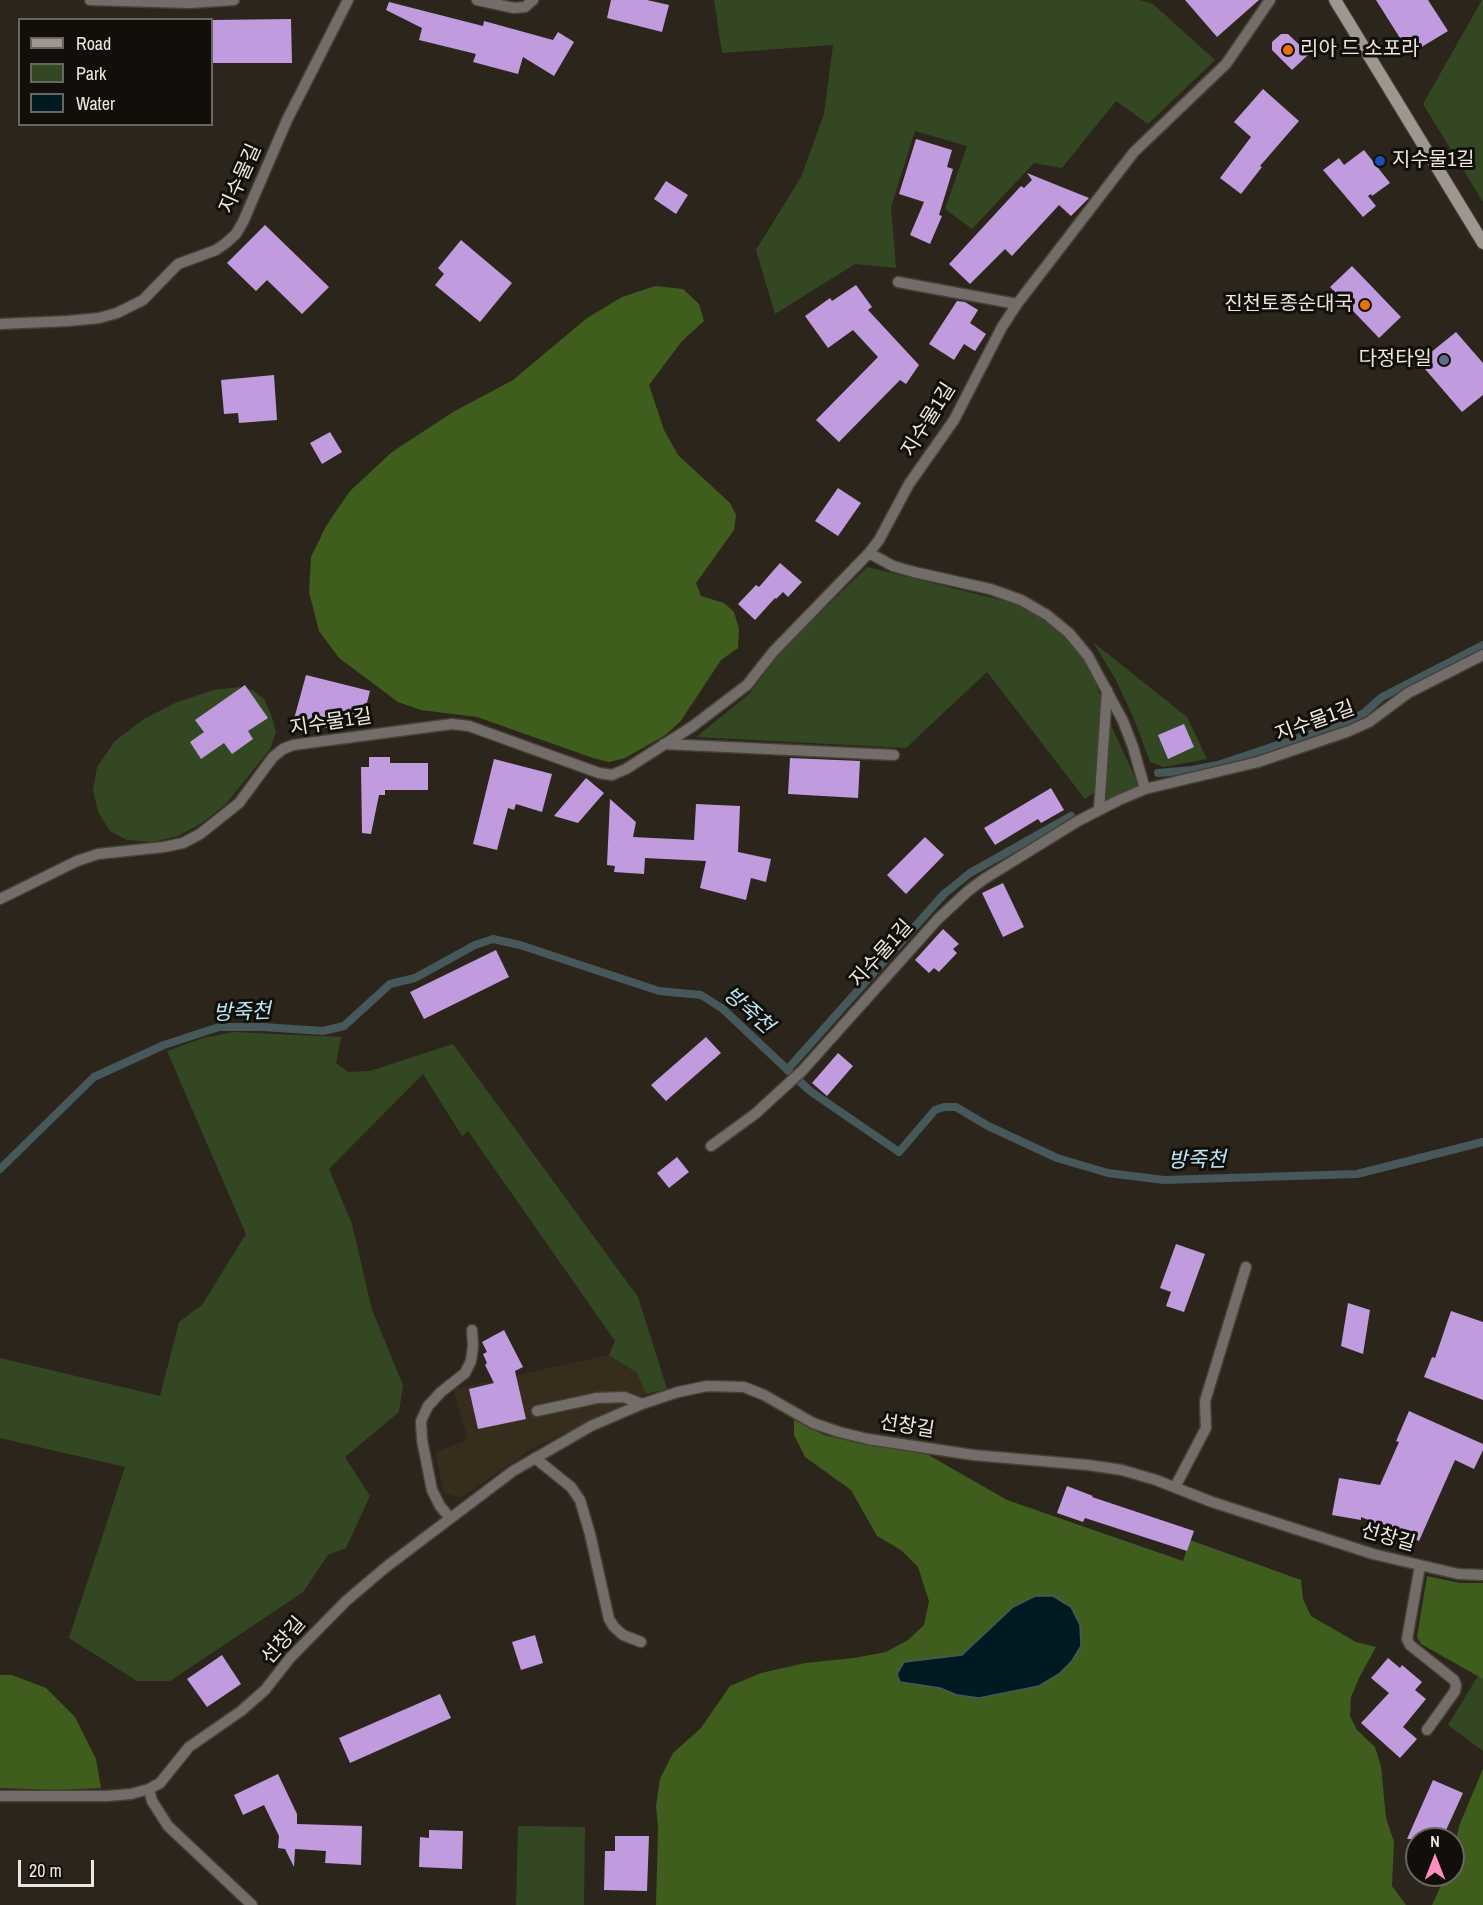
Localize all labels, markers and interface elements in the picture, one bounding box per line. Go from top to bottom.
legend [18,18,213,126]
text: Road [76,31,111,56]
place label: 리아 드 소포라 [1300,38,1420,62]
marker: 리아 드 소포라 [1281,43,1295,57]
text: Park [76,61,106,86]
text: Water [76,91,115,116]
street label: 지수물길 [215,141,267,217]
place label: 지수물1길 [1392,149,1475,173]
marker: 지수물1길 [1373,154,1387,168]
place label: 진천토종순대국 [1224,293,1353,317]
marker: 진천토종순대국 [1358,298,1372,312]
place label: 다정타일 [1358,348,1432,372]
marker: 다정타일 [1437,353,1451,367]
street label: 지수물1길 [897,379,961,461]
street label: 지수물1길 [1272,697,1358,747]
street label: 지수물1길 [288,705,374,741]
street label: 지수물1길 [845,915,919,993]
water label: 방죽천 [718,982,778,1040]
water label: 방죽천 [213,999,271,1027]
water label: 방죽천 [1168,1148,1226,1174]
street label: 선창길 [878,1411,936,1443]
street label: 선창길 [1358,1519,1418,1557]
street label: 선창길 [257,1612,311,1670]
north arrow [1405,1827,1465,1887]
text: N [1430,1830,1440,1852]
scale bar [21,1848,98,1886]
text: 20 m [29,1858,62,1883]

